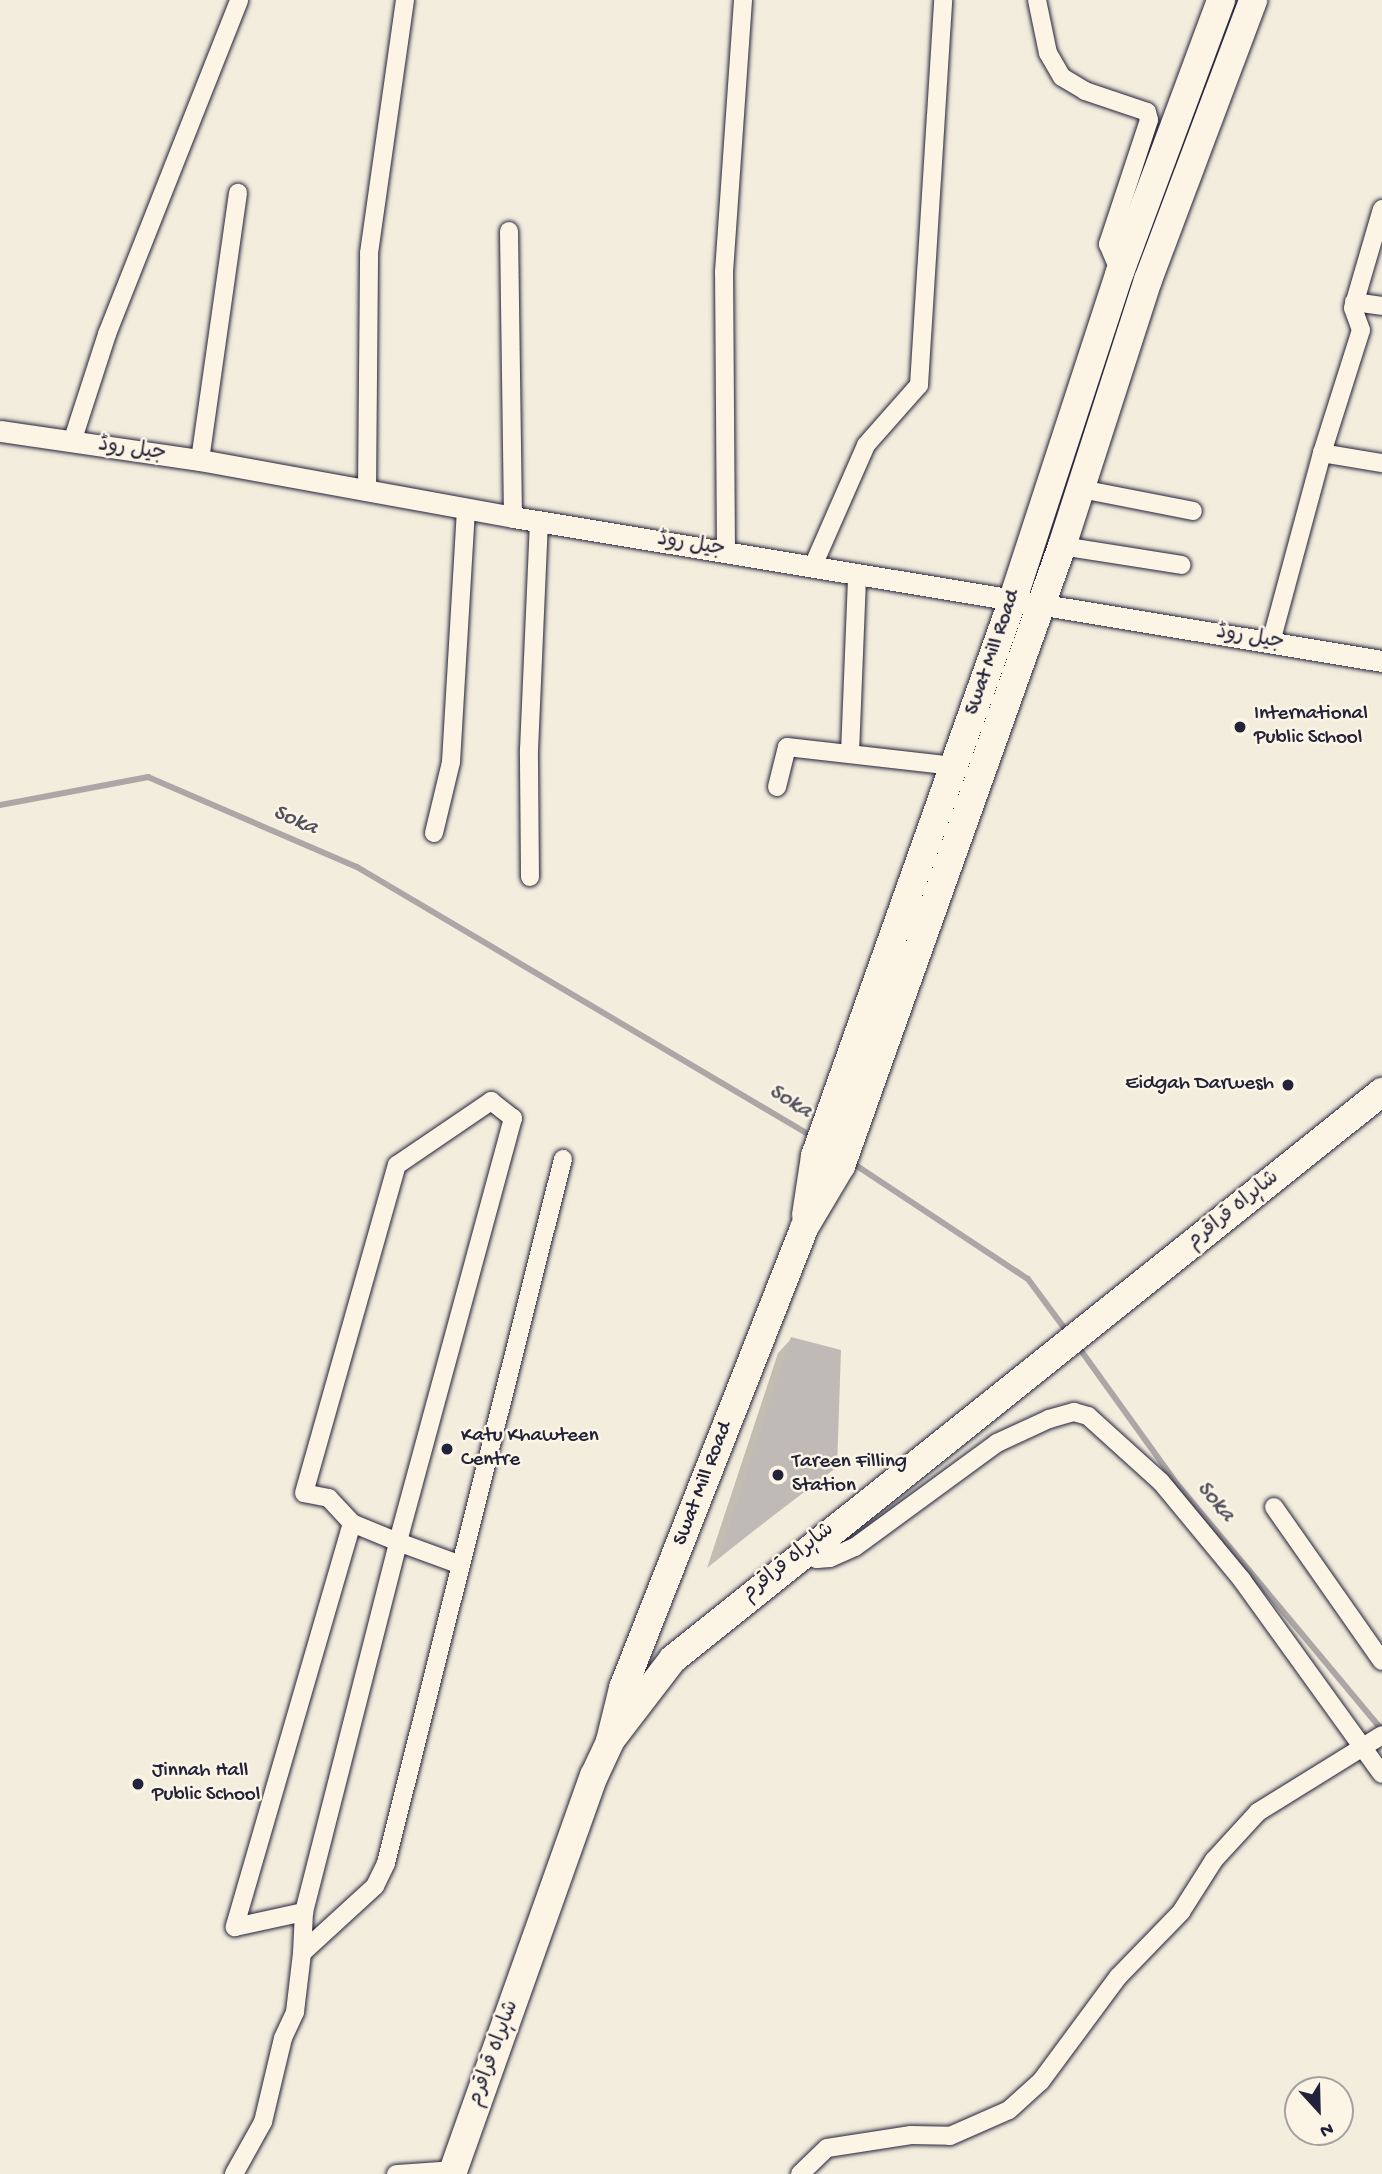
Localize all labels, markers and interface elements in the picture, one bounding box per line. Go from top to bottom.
street label: جیل روڈ [96,434,168,468]
street label: جیل روڈ [655,528,727,564]
street label: Swat Mill Road [961,587,1027,719]
street label: جیل روڈ [1214,621,1286,657]
place label: International Public School [1254,702,1368,752]
marker: International Public School [1232,719,1248,735]
water label: Soka [269,799,321,843]
place label: Eidgah Darwesh [1125,1072,1274,1098]
marker: Eidgah Darwesh [1280,1077,1296,1093]
water label: Soka [763,1078,817,1126]
street label: شاہراہ قراقرم [1183,1166,1285,1256]
street label: Swat Mill Road [669,1419,739,1549]
place label: Katu Khawteen Centre [461,1424,599,1474]
marker: Katu Khawteen Centre [439,1441,455,1457]
place label: Tareen Filling Station [792,1450,907,1500]
marker: Tareen Filling Station [770,1467,786,1483]
water label: Soka [1190,1476,1240,1528]
street label: شاہراہ قراقرم [738,1518,840,1608]
place label: Jinnah Hall Public School [152,1759,260,1809]
marker: Jinnah Hall Public School [130,1776,146,1792]
street label: شاہراہ قراقرم [464,1997,526,2111]
north arrow [1284,2076,1354,2146]
text: N [1316,2116,1336,2142]

